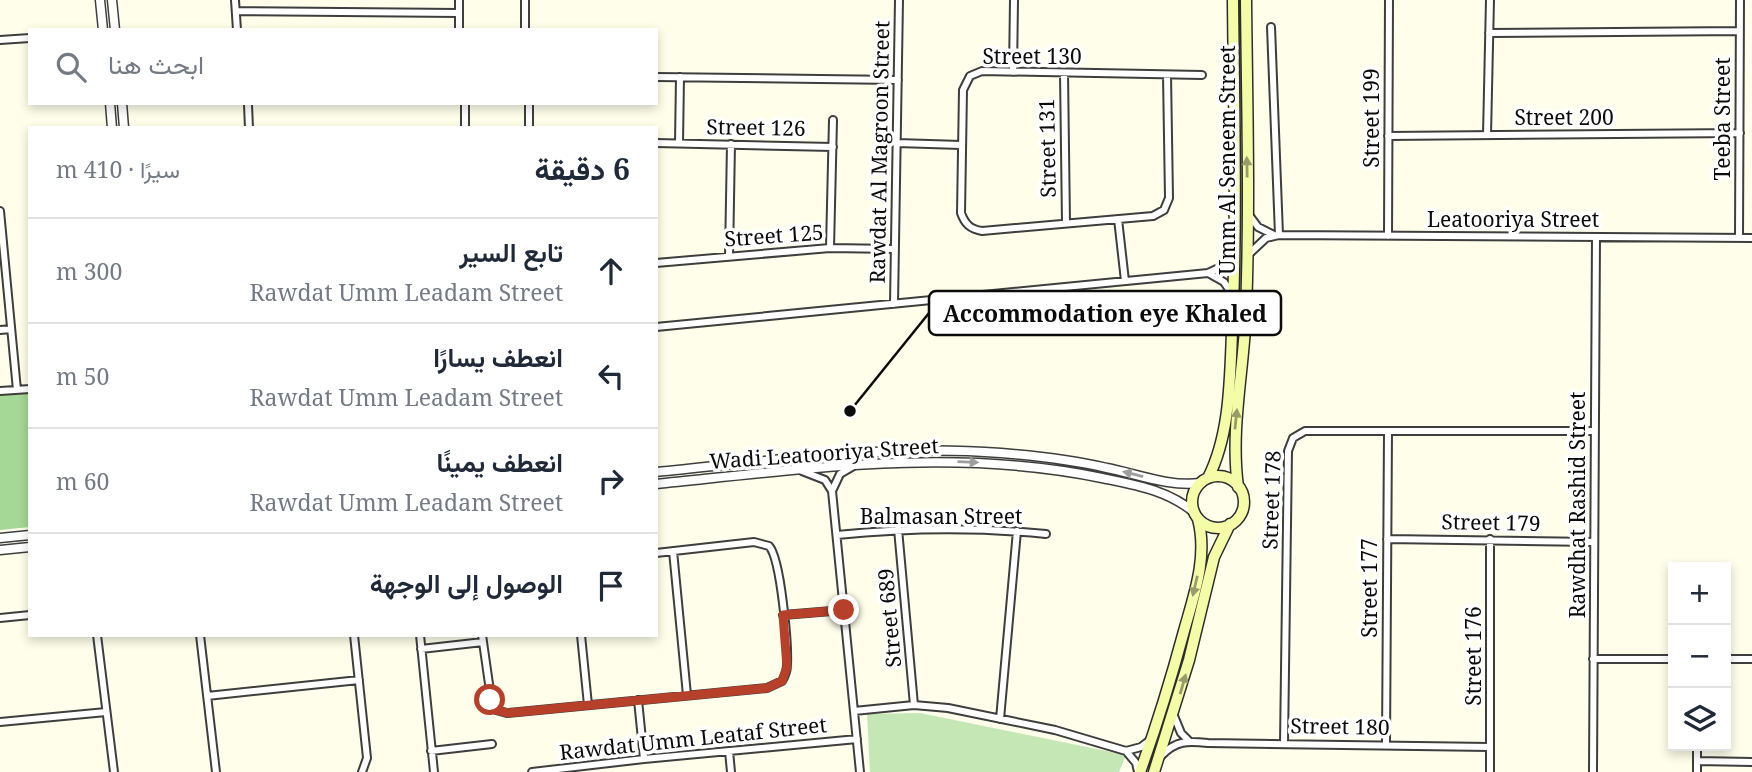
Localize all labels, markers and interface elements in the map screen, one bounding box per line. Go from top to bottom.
street label: Rawdat Al Magroon Street [863,20,895,284]
search box [28,28,658,105]
street label: Street 130 [982,42,1082,70]
street label: Umm Al Seneem Street [1213,45,1241,275]
text: ابحث هنا [108,46,204,82]
icon: search [52,48,90,86]
street label: Teeba Street [1708,57,1736,181]
street label: Street 199 [1357,68,1385,168]
street label: Street 131 [1032,98,1062,198]
street label: Street 200 [1514,103,1614,131]
street label: Street 126 [706,112,806,142]
text: 6 دقيقة [535,148,630,189]
text: سيرًا · 410 m [56,153,180,185]
one-way arrow [1241,156,1253,178]
street label: Leatooriya Street [1427,205,1599,233]
street label: Street 125 [724,218,824,252]
text: تابع السير [459,234,563,270]
icon: ahead [592,252,630,290]
text: 300 m [56,255,122,287]
text: Rawdat Umm Leadam Street [250,276,563,308]
callout: Accommodation eye Khaled [929,291,1281,335]
text: Accommodation eye Khaled [943,297,1267,329]
text: انعطف يسارًا [433,339,563,375]
icon: left [592,357,630,395]
text: 50 m [56,360,109,392]
text: Rawdat Umm Leadam Street [250,381,563,413]
street label: Rawdhat Rashid Street [1563,392,1591,618]
one-way arrow [1230,408,1241,430]
street label: Wadi Leatooriya Street [709,431,939,475]
text: انعطف يمينًا [436,444,563,480]
street label: Street 178 [1255,450,1287,550]
one-way arrow [958,457,980,468]
icon: right [592,462,630,500]
text: 60 m [56,465,109,497]
one-way arrow [1122,468,1144,479]
text: Rawdat Umm Leadam Street [250,486,563,518]
street label: Balmasan Street [860,502,1022,530]
street label: Street 179 [1441,507,1541,537]
street label: Street 177 [1355,538,1383,638]
map controls [1668,562,1731,751]
button: + [1668,562,1731,625]
text: الوصول إلى الوجهة [370,565,563,601]
icon: arrive [592,567,630,605]
street label: Street 689 [871,567,907,669]
one-way arrow [1190,576,1201,598]
route end [828,594,859,625]
street label: Street 176 [1459,606,1487,706]
button: − [1668,625,1731,688]
one-way arrow [1178,673,1188,694]
route start [474,684,505,715]
button: layers [1668,688,1731,751]
street label: Rawdat Umm Leataf Street [558,710,828,766]
street label: Street 180 [1290,711,1390,741]

